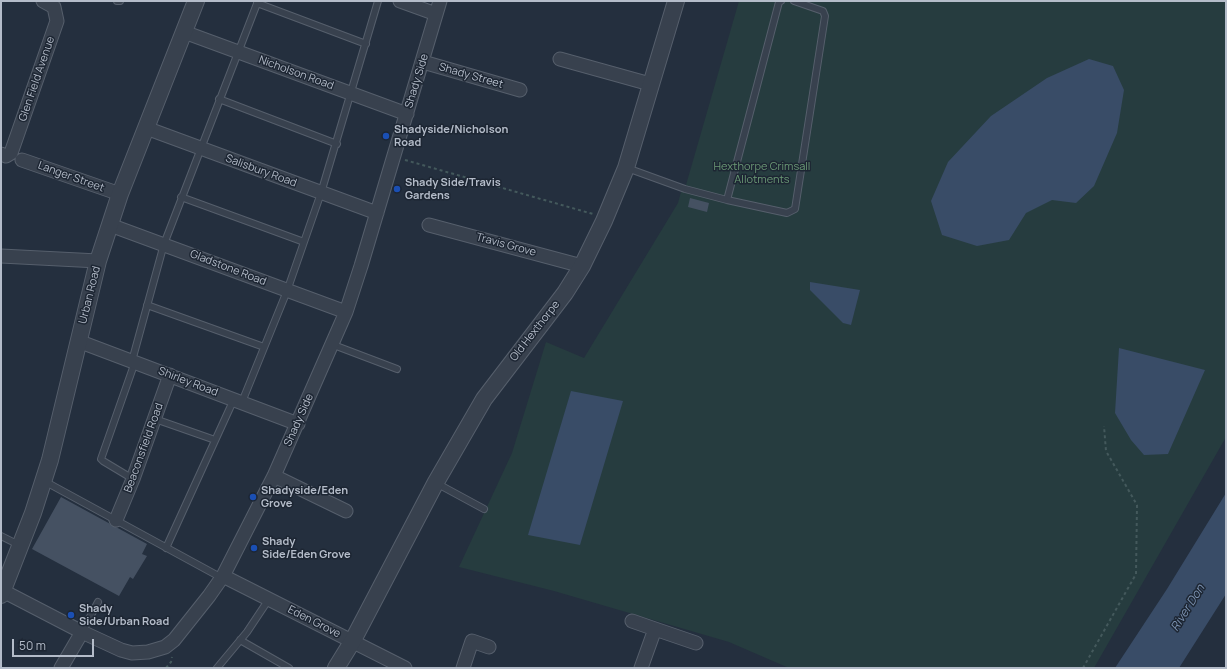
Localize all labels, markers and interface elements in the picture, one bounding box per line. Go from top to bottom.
street label: Glen Field Avenue [16,35,58,123]
street label: Shady Side [402,52,432,110]
street label: Nicholson Road [257,53,335,93]
street label: Shady Street [437,61,505,91]
place label: Shadyside/Nicholson Road [394,123,508,149]
marker: Shadyside/Nicholson Road [381,131,391,141]
street label: Salisbury Road [224,152,298,190]
street label: Langer Street [36,159,106,195]
park label: Hexthorpe Crimsall Allotments [714,160,810,186]
place label: Shady Side/Travis Gardens [405,176,501,202]
marker: Shady Side/Travis Gardens [392,184,402,194]
street label: Travis Grove [475,231,537,259]
street label: Gladstone Road [188,247,268,289]
street label: Urban Road [76,265,104,325]
street label: Old Hexthorpe [507,298,563,364]
street label: Shirley Road [156,365,220,399]
street label: Shady Side [282,392,316,448]
street label: Beaconsfield Road [122,401,166,495]
place label: Shadyside/Eden Grove [261,484,348,510]
marker: Shadyside/Eden Grove [248,492,258,502]
place label: Shady Side/Eden Grove [262,535,351,561]
marker: Shady Side/Eden Grove [249,543,259,553]
water label: River Don [1168,582,1208,634]
place label: Shady Side/Urban Road [79,602,169,628]
street label: Eden Grove [285,603,343,641]
marker: Shady Side/Urban Road [66,610,76,620]
scale bar [14,631,96,657]
text: 50 m [19,637,46,654]

